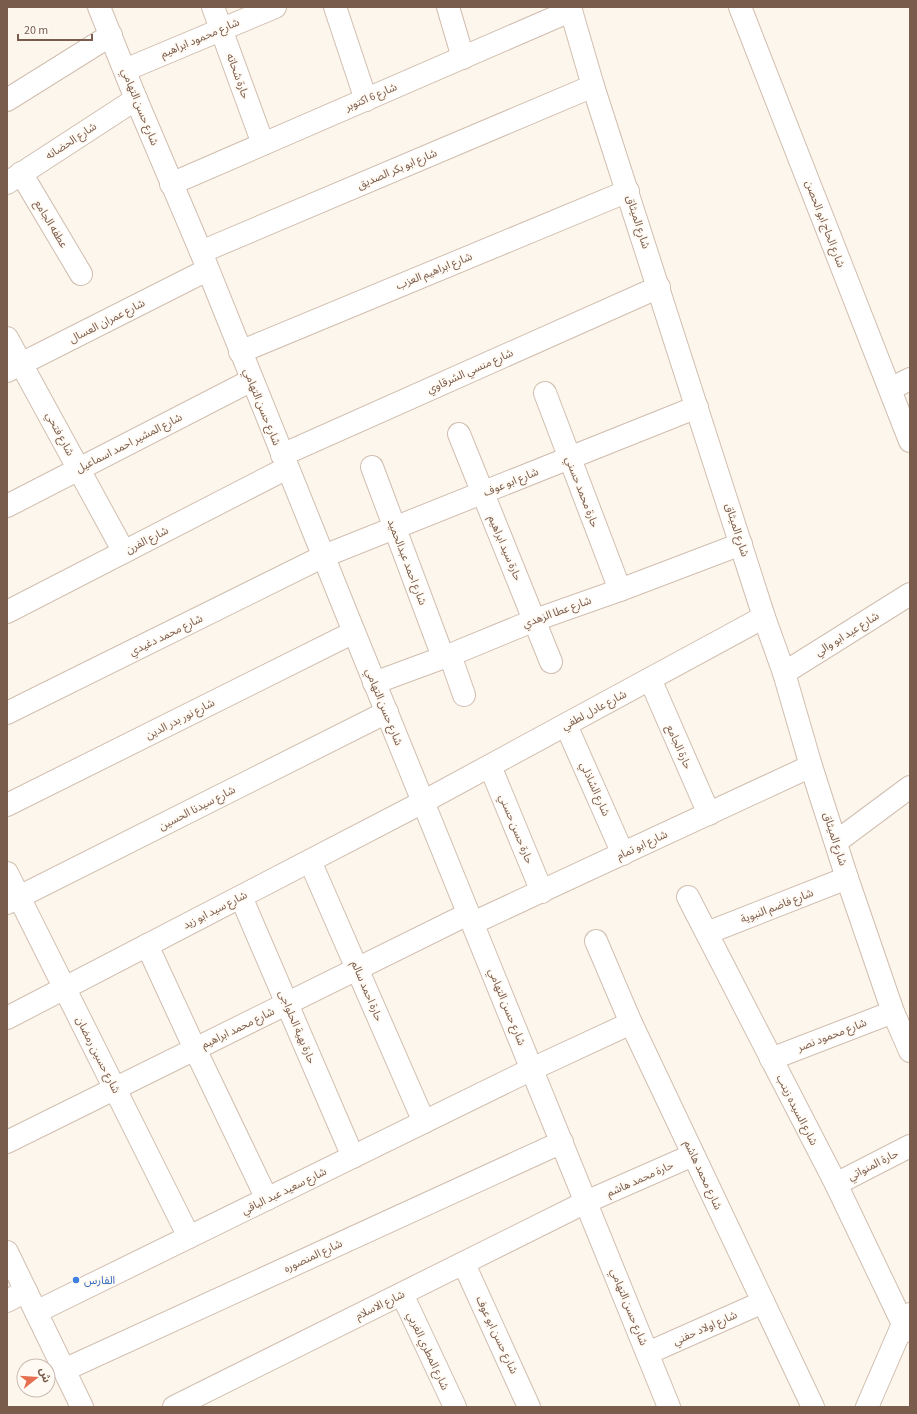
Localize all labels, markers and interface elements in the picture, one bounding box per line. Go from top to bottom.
street label: شارع محمود ابراهيم [158,14,242,62]
scale bar [18,16,92,42]
text: 20 m [24,22,48,39]
street label: حارة شحاته [223,51,253,101]
street label: شارع حسن التهامي [116,66,162,149]
street label: شارع 6 اكتوبر [342,79,400,115]
street label: شارع الحضانه [43,119,100,163]
street label: شارع ابو بكر الصديق [355,145,440,193]
street label: شارع الحاج ابو الحصن [801,178,849,270]
street label: شارع الميثاق [622,193,654,251]
street label: عطفه الجامع [31,197,71,251]
street label: شارع ابراهيم العزب [394,249,475,294]
street label: شارع عمران العسال [66,295,148,347]
street label: شارع منسي الشرقاوي [424,345,517,398]
street label: شارع حسن التهامي [238,366,284,449]
street label: شارع فتحي [41,409,78,460]
street label: شارع المشير احمد اسماعيل [73,409,185,476]
street label: حارة محمد حسني [560,454,603,531]
street label: شارع ابو عوف [481,464,541,500]
street label: شارع الميثاق [721,501,753,559]
street label: حارة سيد ابراهيم [484,513,526,584]
street label: شارع احمد عبدالحميد [384,517,430,608]
street label: شارع الفرن [123,523,171,557]
street label: شارع عطا الزهدي [520,592,594,633]
street label: شارع عيد ابو والي [812,608,883,661]
street label: شارع محمد دغيدي [127,611,206,661]
street label: شارع حسن التهامي [360,666,406,749]
street label: شارع عادل لطفي [559,686,630,735]
street label: شارع نور بدر الدين [143,695,217,743]
street label: حارة الجامع [663,722,696,772]
street label: شارع الشاذلي [575,760,614,819]
street label: شارع سيدنا الحسين [156,782,238,834]
street label: حارة حسن حسني [494,792,537,867]
street label: شارع الميثاق [819,810,851,868]
street label: شارع ابو تمام [614,826,670,863]
street label: شارع فاضم النبوية [738,885,816,928]
street label: شارع سيد ابو زيد [180,887,250,933]
street label: حارة احمد سالم [347,958,387,1024]
street label: شارع حسن التهامي [483,966,529,1049]
street label: حارة بهية الحلواجى [275,988,319,1066]
street label: شارع محمد ابراهيم [199,1004,278,1053]
street label: شارع حسين رمضان [72,1014,124,1096]
street label: شارع محمود نصر [794,1015,869,1055]
street label: شارع السيده زينب [773,1072,822,1148]
street label: شارع محمد هاشم [679,1138,726,1213]
street label: حارة المنواتي [845,1146,902,1185]
street label: حارة محمد هاشم [604,1157,677,1201]
street label: شارع سعيد عبد الباقي [239,1164,330,1220]
street label: شارع المنصوره [281,1236,345,1276]
street label: شارع حسن التهامي [605,1266,651,1349]
place label: الفارس [84,1273,115,1288]
marker: الفارس [71,1275,81,1285]
street label: شارع الاسلام [353,1286,408,1323]
street label: شارع حسن ابو عوف [472,1294,522,1377]
street label: شارع اولاد حفني [671,1307,740,1350]
street label: شارع المطري الغربي [402,1310,453,1393]
north arrow [16,1358,56,1398]
text: ش [36,1366,54,1385]

